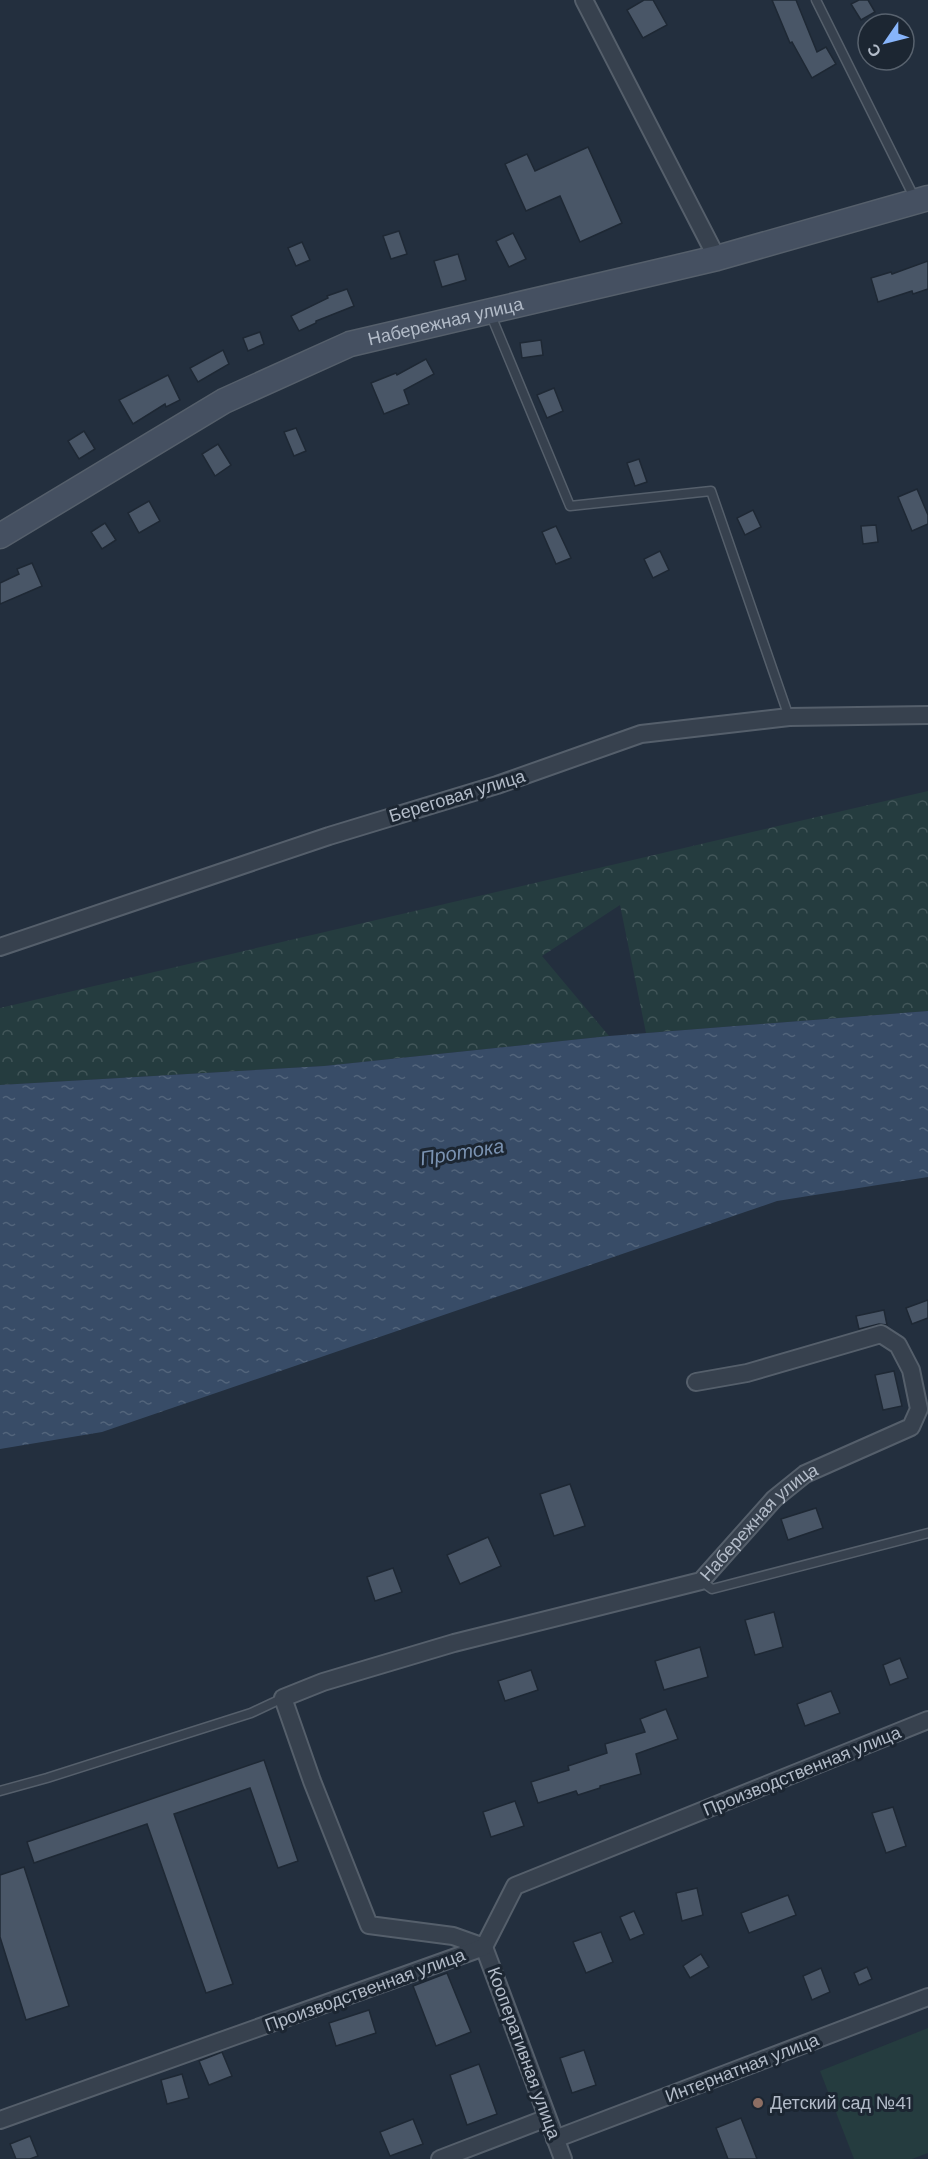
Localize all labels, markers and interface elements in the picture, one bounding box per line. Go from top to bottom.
north arrow [856,12,916,72]
text: С [862,39,886,61]
street label: Набережная улица [365,292,527,351]
street label: Береговая улица [386,764,529,828]
water label: Протока [418,1133,506,1171]
street label: Набережная улица [694,1457,823,1586]
street label: Производственная улица [700,1720,905,1822]
street label: Производственная улица [262,1942,469,2037]
street label: Кооперативная улица [482,1964,567,2143]
street label: Интернатная улица [662,2027,823,2108]
place label: Детский сад №41 [770,2091,912,2115]
marker: Детский сад №41 [751,2096,765,2110]

